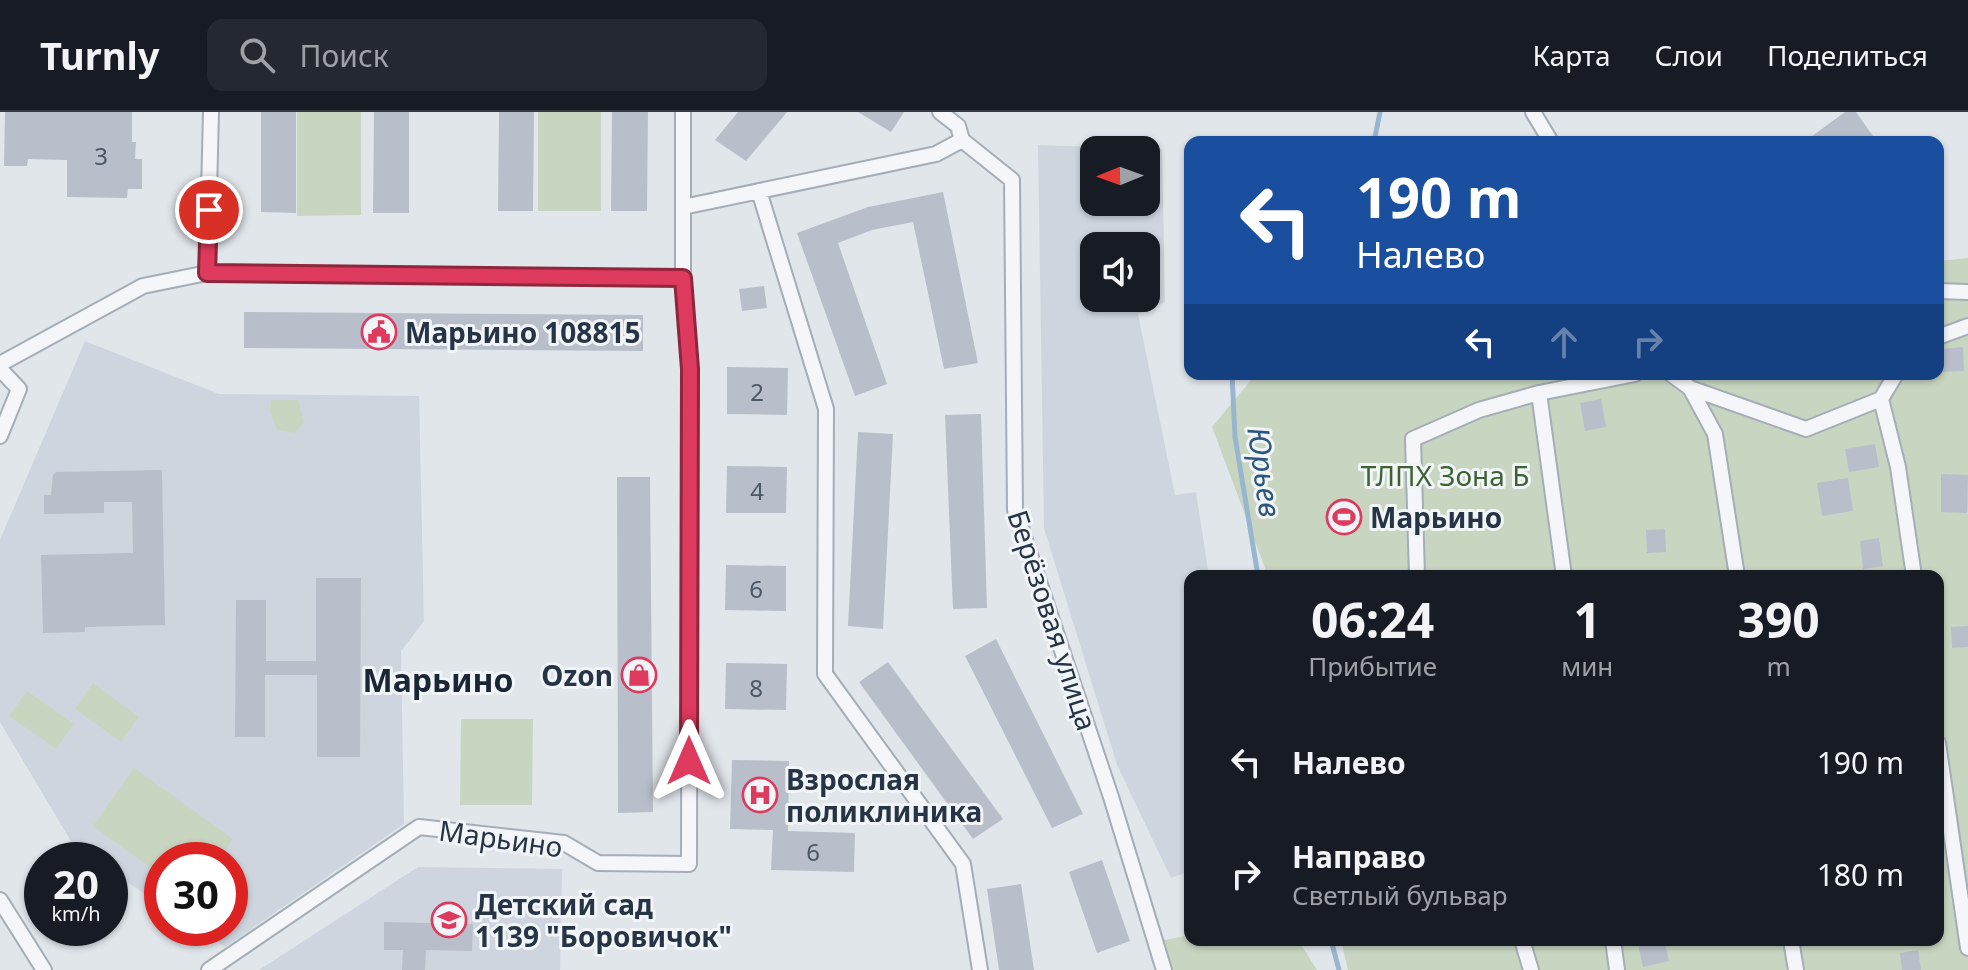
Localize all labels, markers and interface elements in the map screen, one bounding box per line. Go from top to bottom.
search box [207,19,767,91]
text: Turnly [40,29,159,81]
icon: search [235,33,279,77]
text: Поиск [299,35,389,76]
text: Карта [1532,36,1611,74]
text: Слои [1655,36,1723,74]
text: Поделиться [1767,36,1928,74]
north arrow [1080,136,1160,216]
map controls [1080,136,1160,312]
house number: 3 [94,139,108,172]
text: 190 m [1356,158,1521,234]
icon: left [1224,168,1328,272]
pin [175,176,243,244]
icon: arrive [187,188,231,232]
text: Налево [1356,230,1485,279]
button: sound [1080,232,1160,312]
public building icon: Марьино 108815 [360,313,398,351]
place label: Марьино 108815 [405,313,640,351]
icon: left [1458,320,1502,364]
icon: ahead [1542,320,1586,364]
icon: right [1626,320,1670,364]
house number: 2 [750,375,764,408]
water label: Юрьев [1238,424,1292,520]
park label: ТЛПХ Зона Б [1361,456,1529,494]
house number: 4 [750,474,764,507]
sports icon: Марьино [1325,498,1363,536]
place label: Марьино [1370,498,1502,536]
street label: Берёзовая улица [999,505,1107,735]
house number: 6 [749,572,763,605]
text: 06:24 [1311,587,1434,652]
text: 1 [1573,587,1601,652]
text: 390 [1737,587,1820,652]
text: Прибытие [1308,648,1437,684]
text: мин [1561,648,1613,684]
text: m [1766,648,1791,684]
place label: Ozon [541,656,613,694]
shop icon: Ozon [620,656,658,694]
district label: Марьино [363,658,513,701]
house number: 8 [749,671,763,704]
position arrow [647,719,731,803]
icon: left [1224,740,1268,784]
text: Налево [1292,742,1406,783]
text: 190 m [1817,742,1904,783]
place label: Взрослая поликлиника [786,760,982,830]
hospital icon: Взрослая поликлиника [741,776,779,814]
street label: Марьино [437,811,565,865]
house number: 6 [806,835,820,868]
text: Направо [1292,836,1426,877]
speed limit sign: 30 [144,842,248,946]
icon: right [1224,852,1268,896]
text: 180 m [1817,854,1904,895]
text: 20 [53,856,99,911]
text: Светлый бульвар [1292,877,1508,913]
place label: Детский сад 1139 "Боровичок" [475,885,732,955]
text: km/h [51,900,101,927]
school or university icon: Детский сад 1139 "Боровичок" [430,901,468,939]

